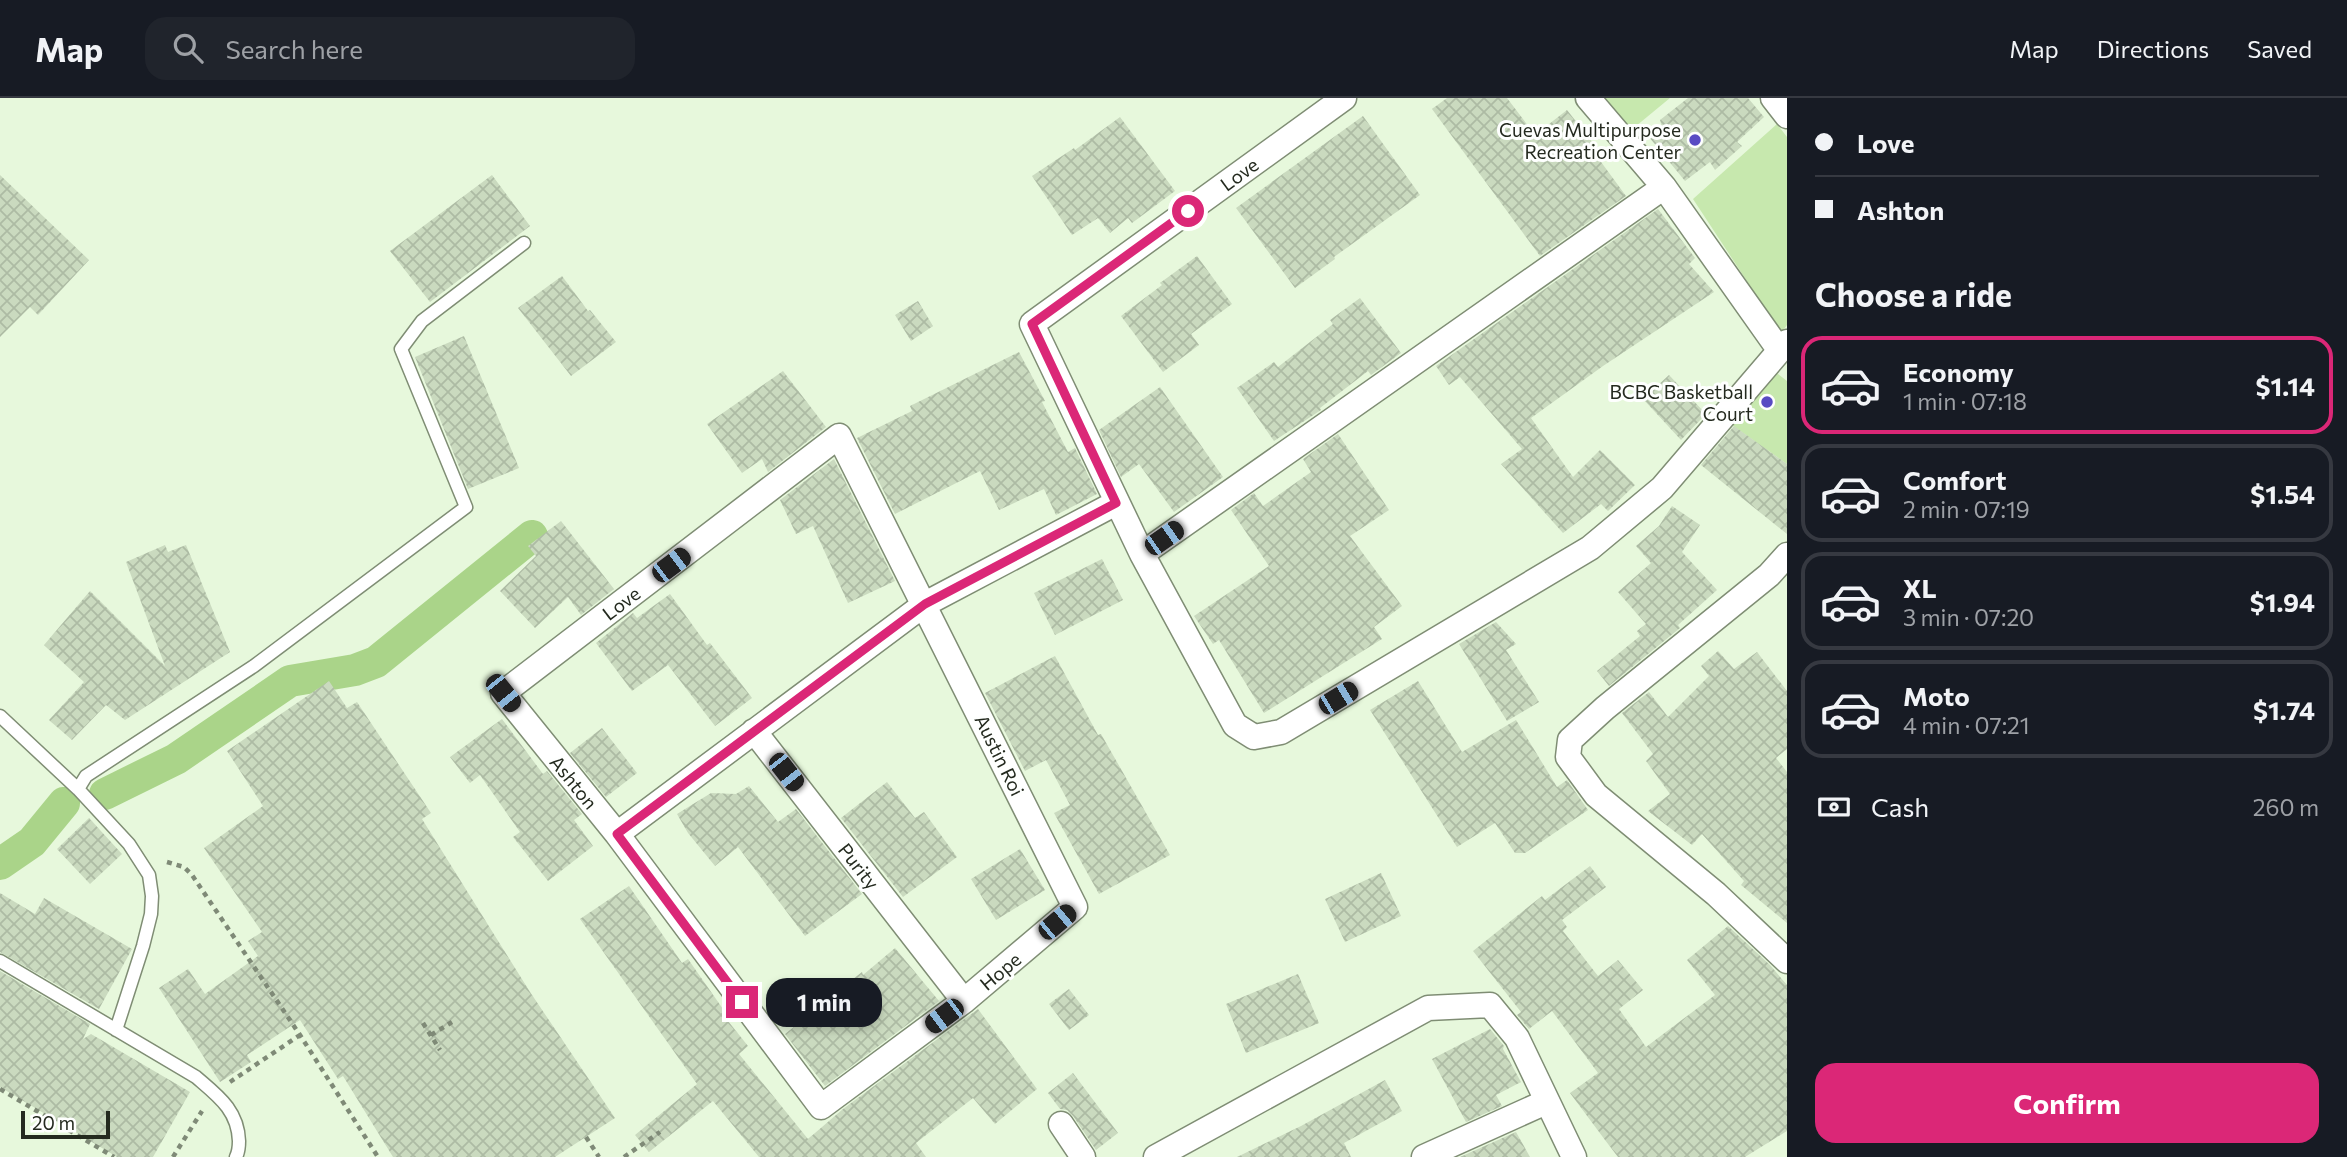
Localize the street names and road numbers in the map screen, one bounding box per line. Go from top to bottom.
street label: Love [1216,153,1262,195]
street label: Love [598,581,644,625]
street label: Austin Roi [970,711,1030,799]
street label: Ashton [545,750,603,814]
street label: Purity [834,838,884,894]
street label: Hope [975,947,1025,995]

